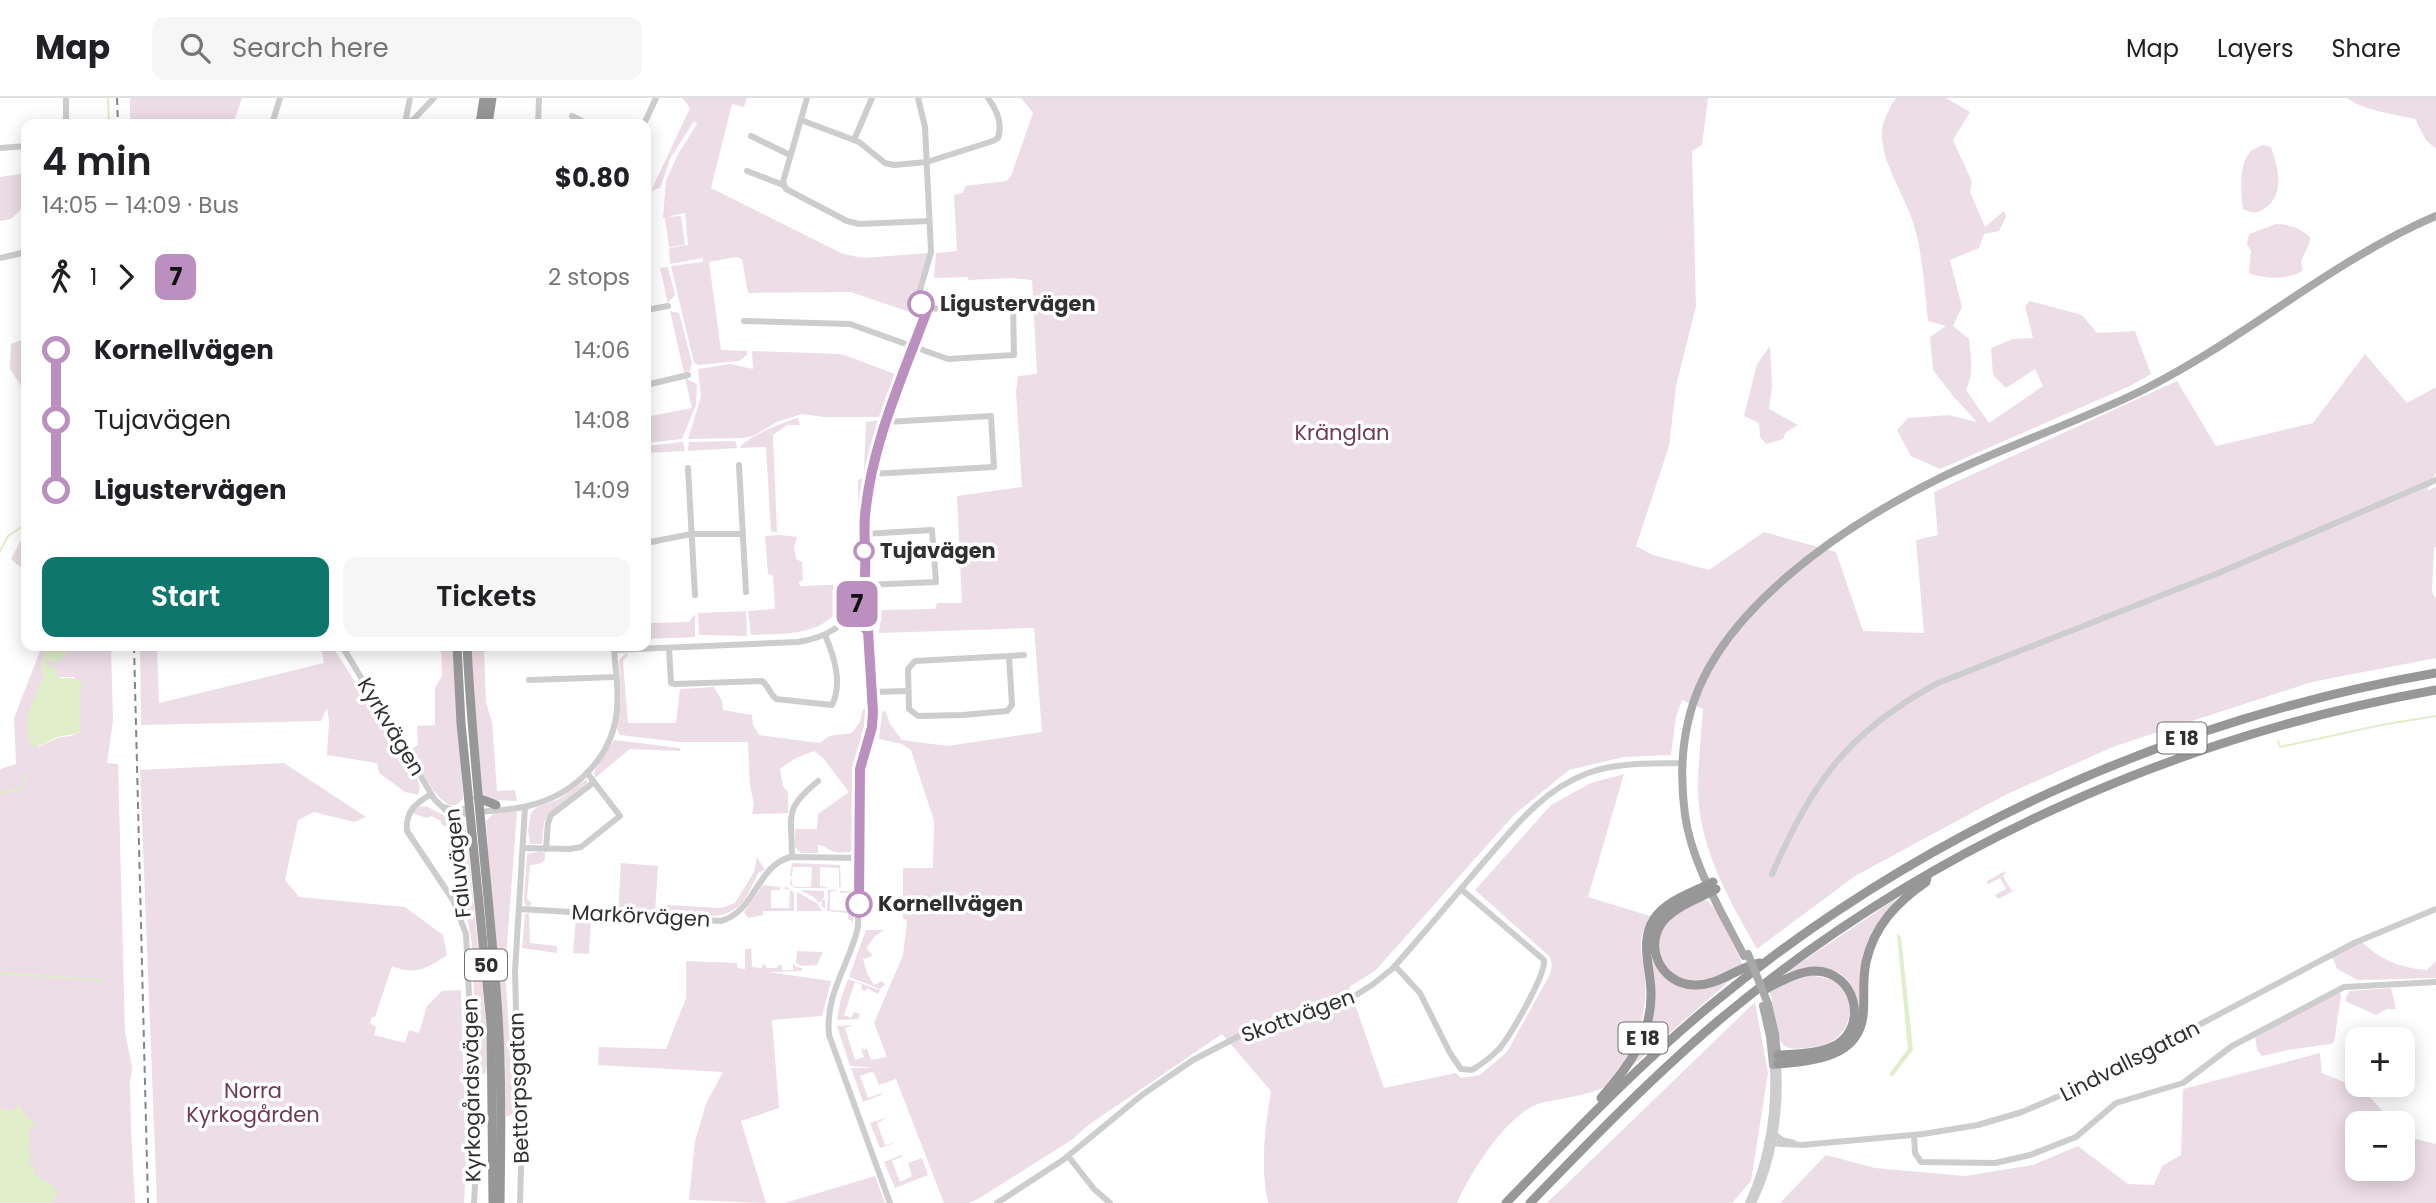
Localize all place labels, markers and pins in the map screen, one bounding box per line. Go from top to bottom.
place label: Ligustervägen [940,289,1096,318]
marker: Ligustervägen [908,291,934,317]
place label: Tujavägen [880,536,996,565]
marker: Tujavägen [854,541,874,561]
place label: Kornellvägen [878,889,1023,918]
marker: Kornellvägen [846,891,872,917]

